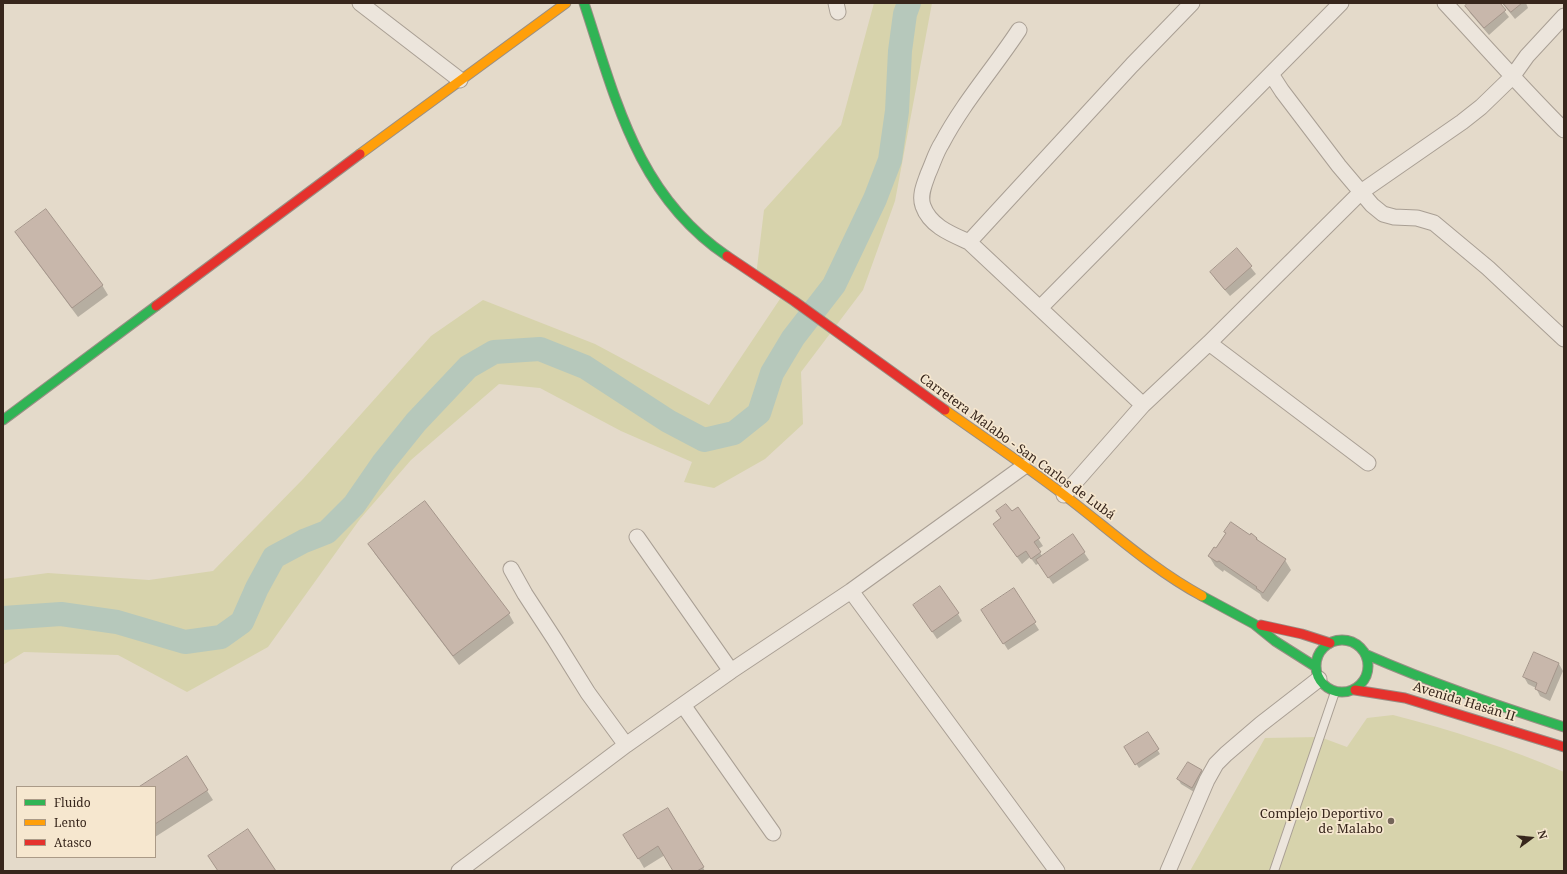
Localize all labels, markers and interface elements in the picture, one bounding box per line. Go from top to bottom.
street label: Carretera Malabo - San Carlos de Lubá [916,371,1118,523]
street label: Avenida Hasán II [1411,679,1517,725]
legend [16,786,156,858]
text: Fluido [54,794,91,811]
place label: Complejo Deportivo de Malabo [1260,806,1383,837]
text: Lento [54,814,87,831]
marker: Complejo Deportivo de Malabo [1386,816,1396,826]
north arrow [1511,818,1551,858]
text: N [1535,828,1551,841]
text: Atasco [54,834,92,851]

